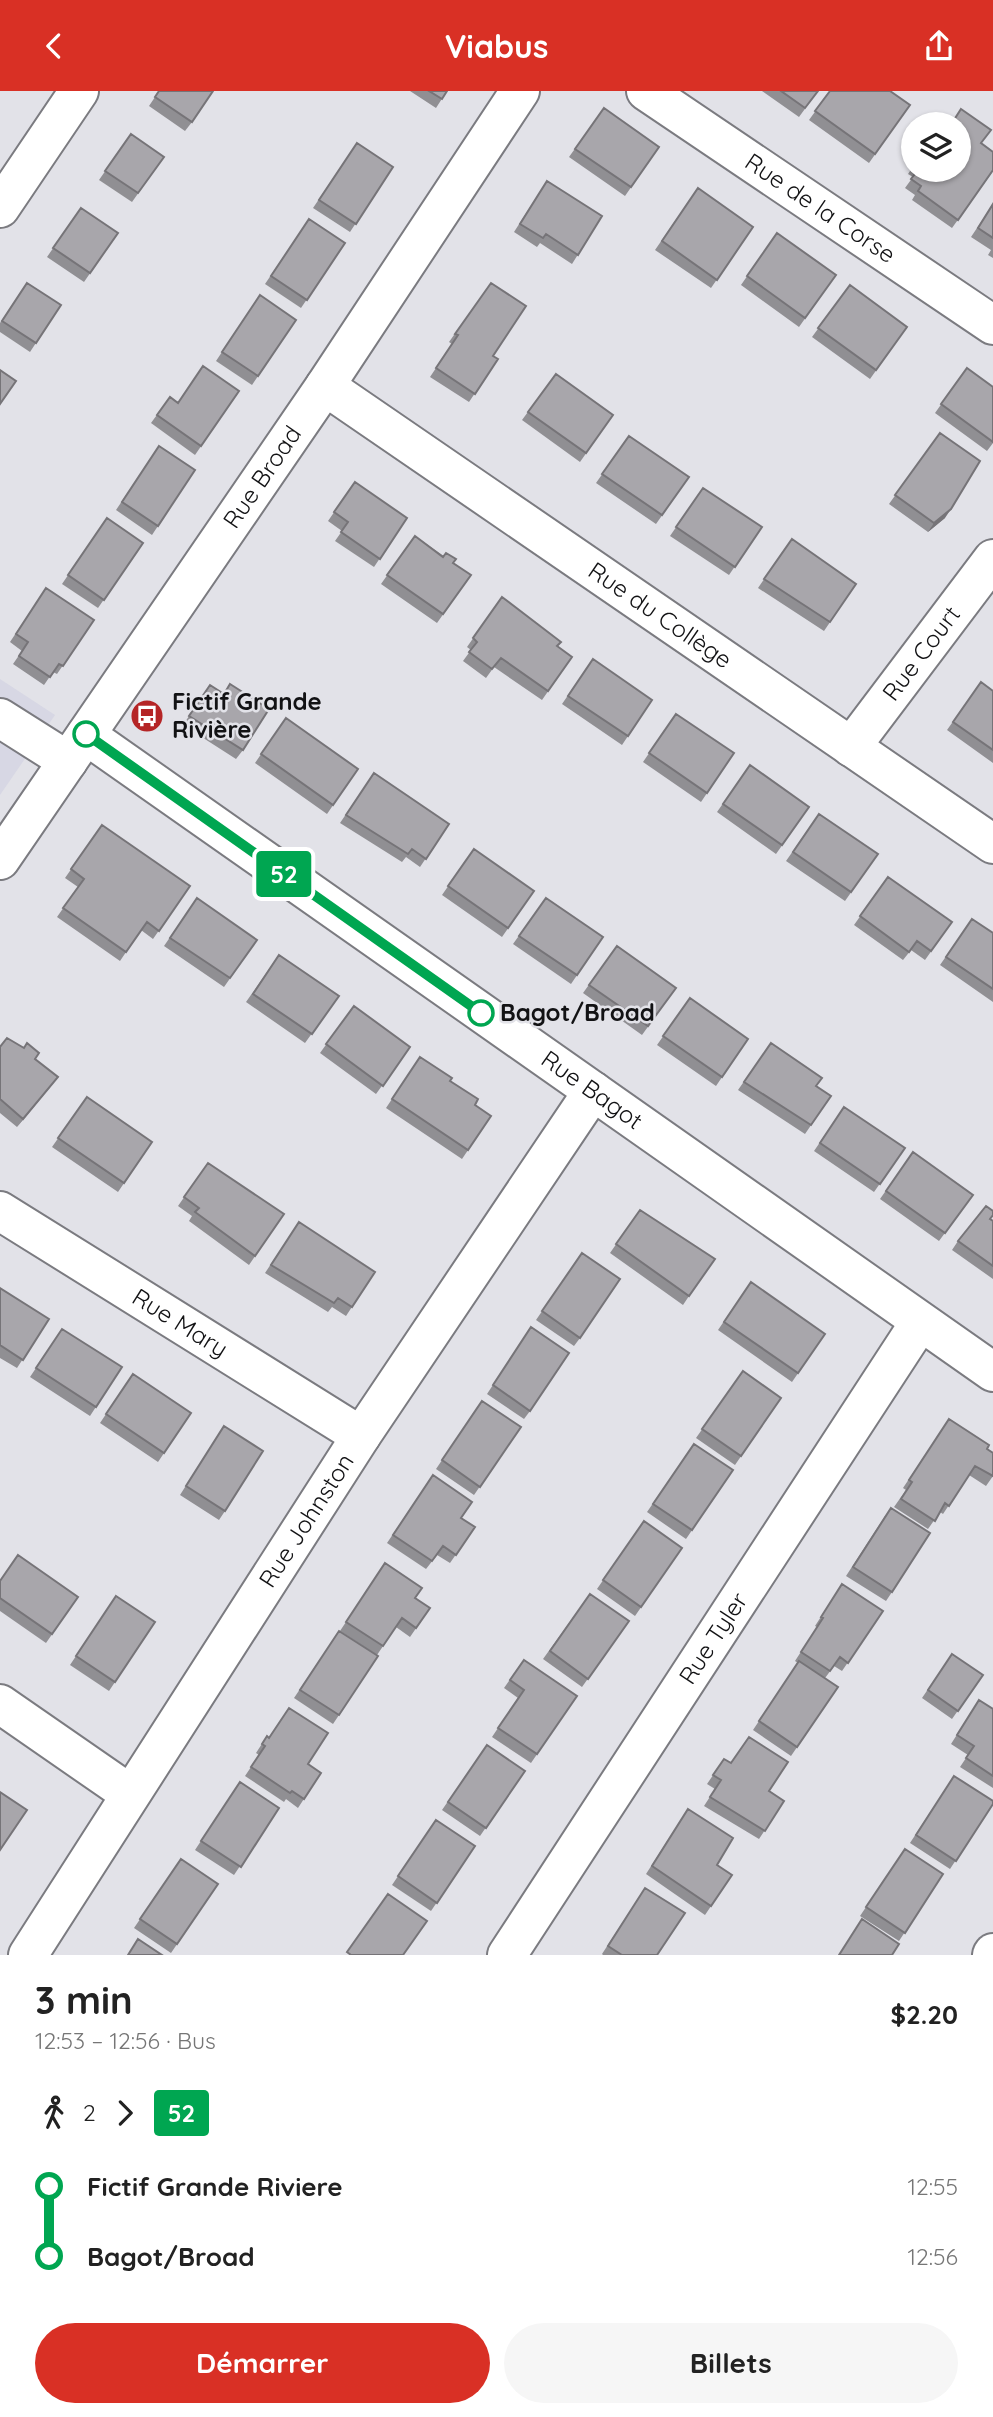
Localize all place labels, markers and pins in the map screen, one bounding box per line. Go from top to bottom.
place label: Fictif Grande Rivière [172,686,322,744]
bus stop icon: Fictif Grande Rivière [128,697,166,735]
unlabelled marker [73,721,99,747]
place label: Bagot/Broad [500,997,655,1027]
marker: Bagot/Broad [468,1000,494,1026]

